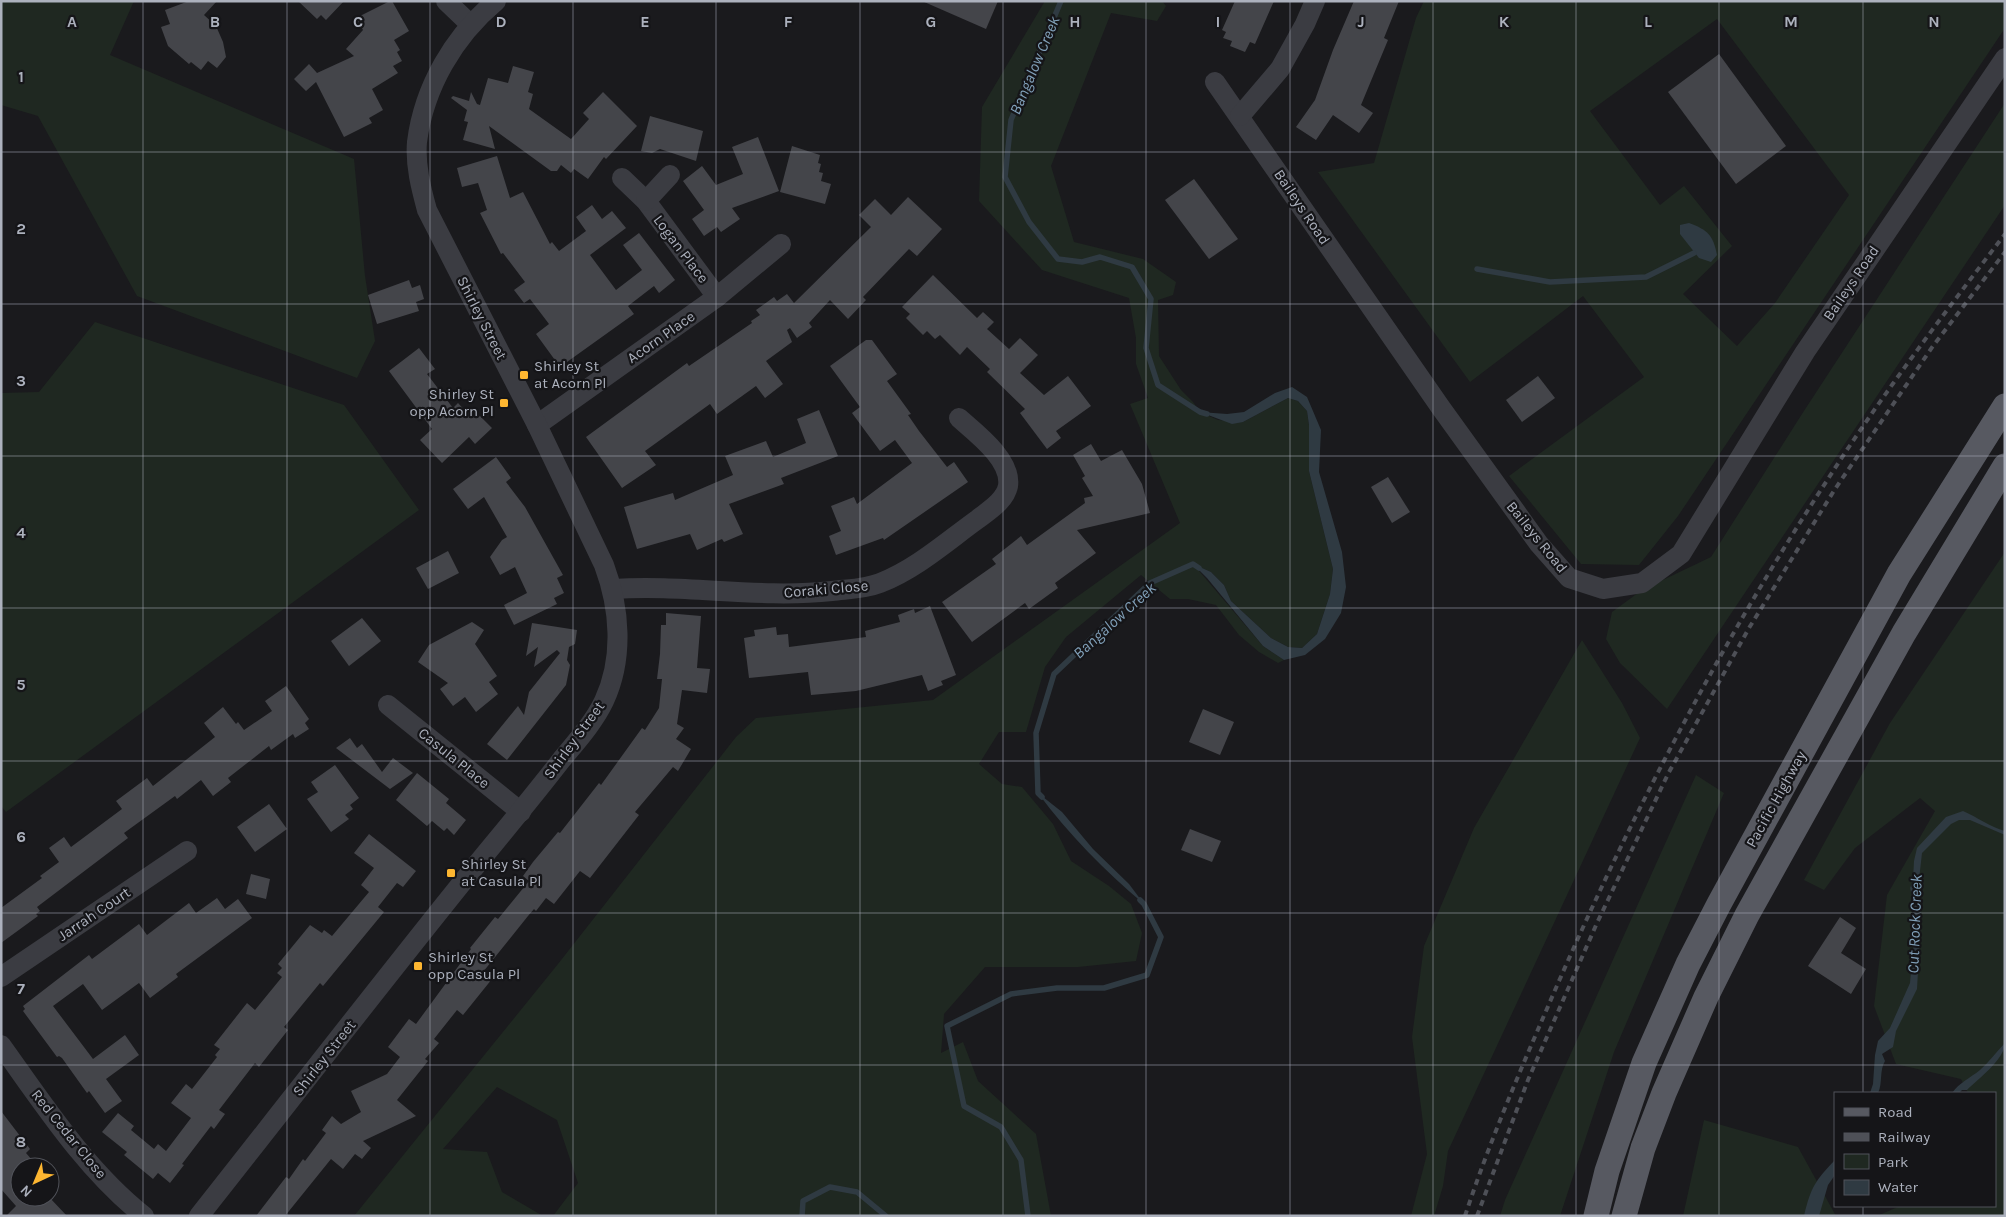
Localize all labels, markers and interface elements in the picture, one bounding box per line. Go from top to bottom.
text: A [67,12,77,31]
text: B [210,12,220,31]
text: C [353,12,363,31]
text: D [496,12,507,31]
text: E [640,12,650,31]
text: F [784,12,793,31]
text: G [926,12,936,31]
water label: Bangalow Creek [1005,12,1064,117]
text: H [1069,12,1081,31]
text: I [1216,12,1220,31]
text: J [1357,12,1365,31]
text: K [1499,12,1510,31]
text: L [1644,12,1652,31]
text: M [1784,12,1798,31]
text: N [1928,12,1940,31]
text: 1 [18,67,24,86]
street label: Baileys Road [1270,166,1334,248]
street label: Logan Place [650,211,712,287]
text: 2 [16,219,26,238]
street label: Baileys Road [1819,242,1883,324]
street label: Shirley Street [453,273,511,363]
street label: Acorn Place [624,307,698,367]
place label: Shirley St at Acorn Pl [534,357,607,392]
marker: Shirley St at Acorn Pl [518,369,530,381]
text: 3 [16,371,26,390]
place label: Shirley St opp Acorn Pl [410,385,494,420]
marker: Shirley St opp Acorn Pl [498,397,510,409]
street label: Baileys Road [1503,498,1571,576]
text: 4 [16,523,26,542]
street label: Coraki Close [783,576,869,602]
water label: Bangalow Creek [1069,578,1160,663]
text: 5 [16,675,26,694]
street label: Shirley Street [540,697,608,782]
street label: Casula Place [415,724,493,792]
street label: Pacific Highway [1742,747,1810,851]
text: 6 [16,827,26,846]
place label: Shirley St at Casula Pl [461,855,541,890]
marker: Shirley St at Casula Pl [445,867,457,879]
water label: Cut Rock Creek [1903,873,1926,974]
street label: Jarrah Court [54,883,134,945]
place label: Shirley St opp Casula Pl [428,948,520,983]
marker: Shirley St opp Casula Pl [412,960,424,972]
text: 7 [17,979,25,998]
street label: Shirley Street [289,1016,360,1100]
street label: Red Cedar Close [28,1086,110,1182]
legend [1834,1092,1996,1207]
text: Road [1878,1103,1913,1121]
text: Railway [1878,1128,1930,1146]
text: 8 [16,1132,26,1151]
text: Park [1878,1153,1908,1171]
north arrow [10,1157,60,1207]
text: Water [1878,1178,1919,1196]
text: N [17,1181,36,1201]

